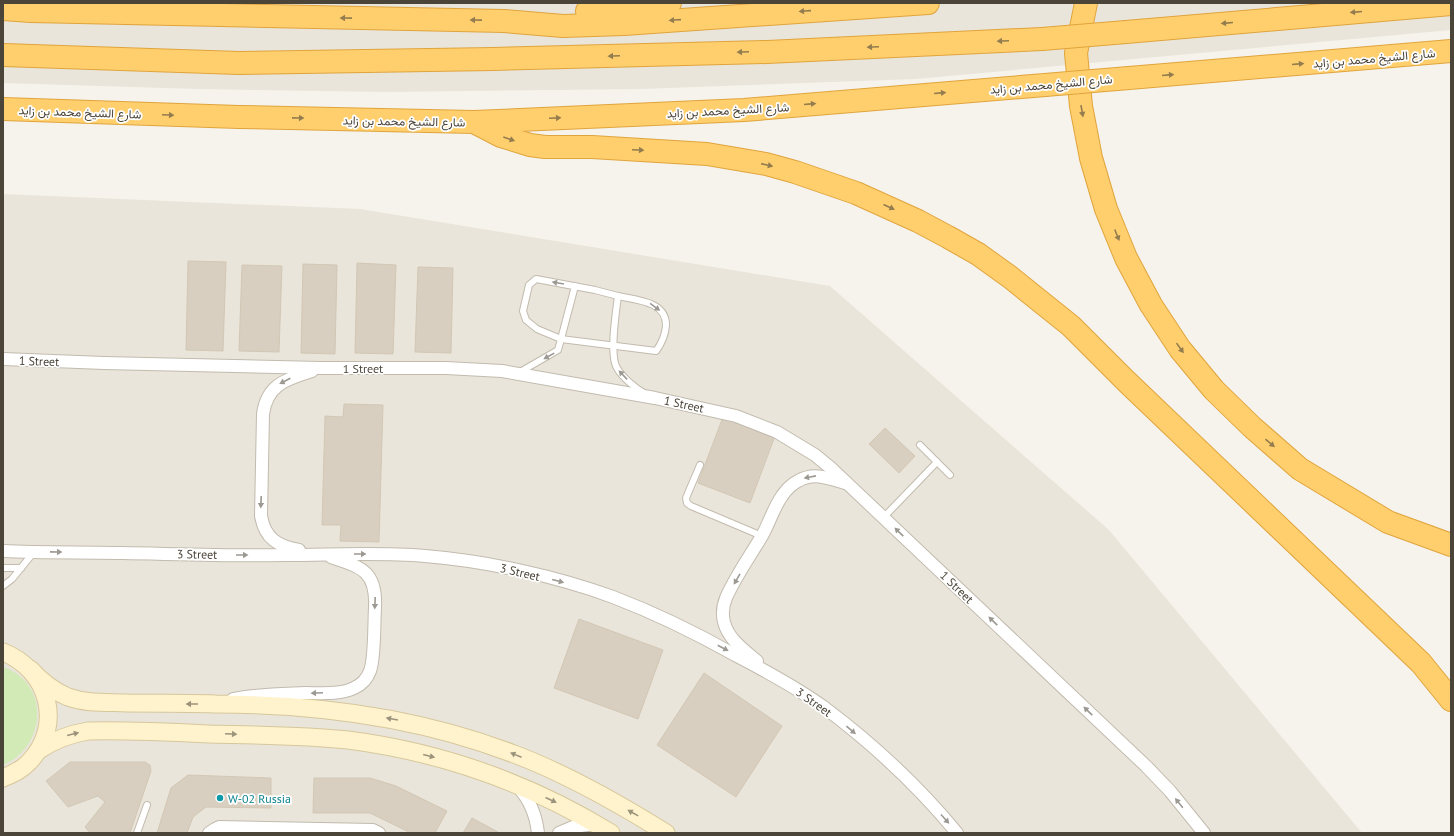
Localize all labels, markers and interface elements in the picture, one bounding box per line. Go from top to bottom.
one-way arrow [799,8,811,15]
one-way arrow [1350,8,1362,15]
one-way arrow [339,15,352,21]
one-way arrow [470,17,482,24]
one-way arrow [669,17,681,24]
one-way arrow [1221,20,1233,26]
one-way arrow [996,38,1009,44]
one-way arrow [867,43,879,50]
street label: شارع الشيخ محمد بن زايد [1312,45,1436,73]
one-way arrow [737,49,749,56]
one-way arrow [607,53,620,59]
one-way arrow [1292,61,1304,68]
street label: شارع الشيخ محمد بن زايد [989,71,1113,99]
one-way arrow [1162,72,1174,79]
one-way arrow [934,90,946,97]
street label: شارع الشيخ محمد بن زايد [666,99,790,123]
one-way arrow [804,101,816,108]
street label: شارع الشيخ محمد بن زايد [18,102,142,124]
one-way arrow [1079,104,1085,117]
one-way arrow [162,112,175,118]
street label: شارع الشيخ محمد بن زايد [342,112,466,132]
one-way arrow [292,115,304,122]
one-way arrow [549,115,561,122]
one-way arrow [503,136,515,142]
one-way arrow [632,146,644,153]
one-way arrow [760,162,773,168]
one-way arrow [883,204,895,210]
one-way arrow [1114,230,1120,242]
one-way arrow [552,280,564,286]
one-way arrow [650,303,661,311]
one-way arrow [1176,343,1185,354]
one-way arrow [543,352,554,359]
street label: 1 Street [19,353,59,369]
street label: 1 Street [343,361,383,376]
one-way arrow [619,370,628,380]
one-way arrow [279,378,291,384]
street label: 1 Street [663,392,705,416]
one-way arrow [1264,438,1275,447]
one-way arrow [804,475,816,481]
one-way arrow [258,496,265,508]
one-way arrow [894,527,904,537]
street label: 3 Street [177,546,217,562]
one-way arrow [50,549,63,555]
one-way arrow [354,551,367,557]
one-way arrow [236,552,249,558]
street label: 3 Street [499,560,541,584]
street label: 1 Street [937,568,977,606]
one-way arrow [733,573,740,585]
one-way arrow [551,578,564,584]
one-way arrow [372,597,378,610]
one-way arrow [988,616,998,626]
one-way arrow [717,645,729,652]
street label: 3 Street [793,684,835,720]
one-way arrow [310,690,323,696]
one-way arrow [185,701,198,707]
one-way arrow [1083,706,1093,715]
one-way arrow [385,715,398,721]
one-way arrow [846,725,857,734]
one-way arrow [67,730,80,736]
one-way arrow [225,731,238,737]
one-way arrow [510,751,522,757]
one-way arrow [423,754,435,760]
place label: W-02 Russia [228,791,291,806]
marker: W-02 Russia [215,793,225,803]
one-way arrow [546,797,557,803]
one-way arrow [1175,797,1184,808]
one-way arrow [627,809,639,816]
one-way arrow [941,814,950,824]

